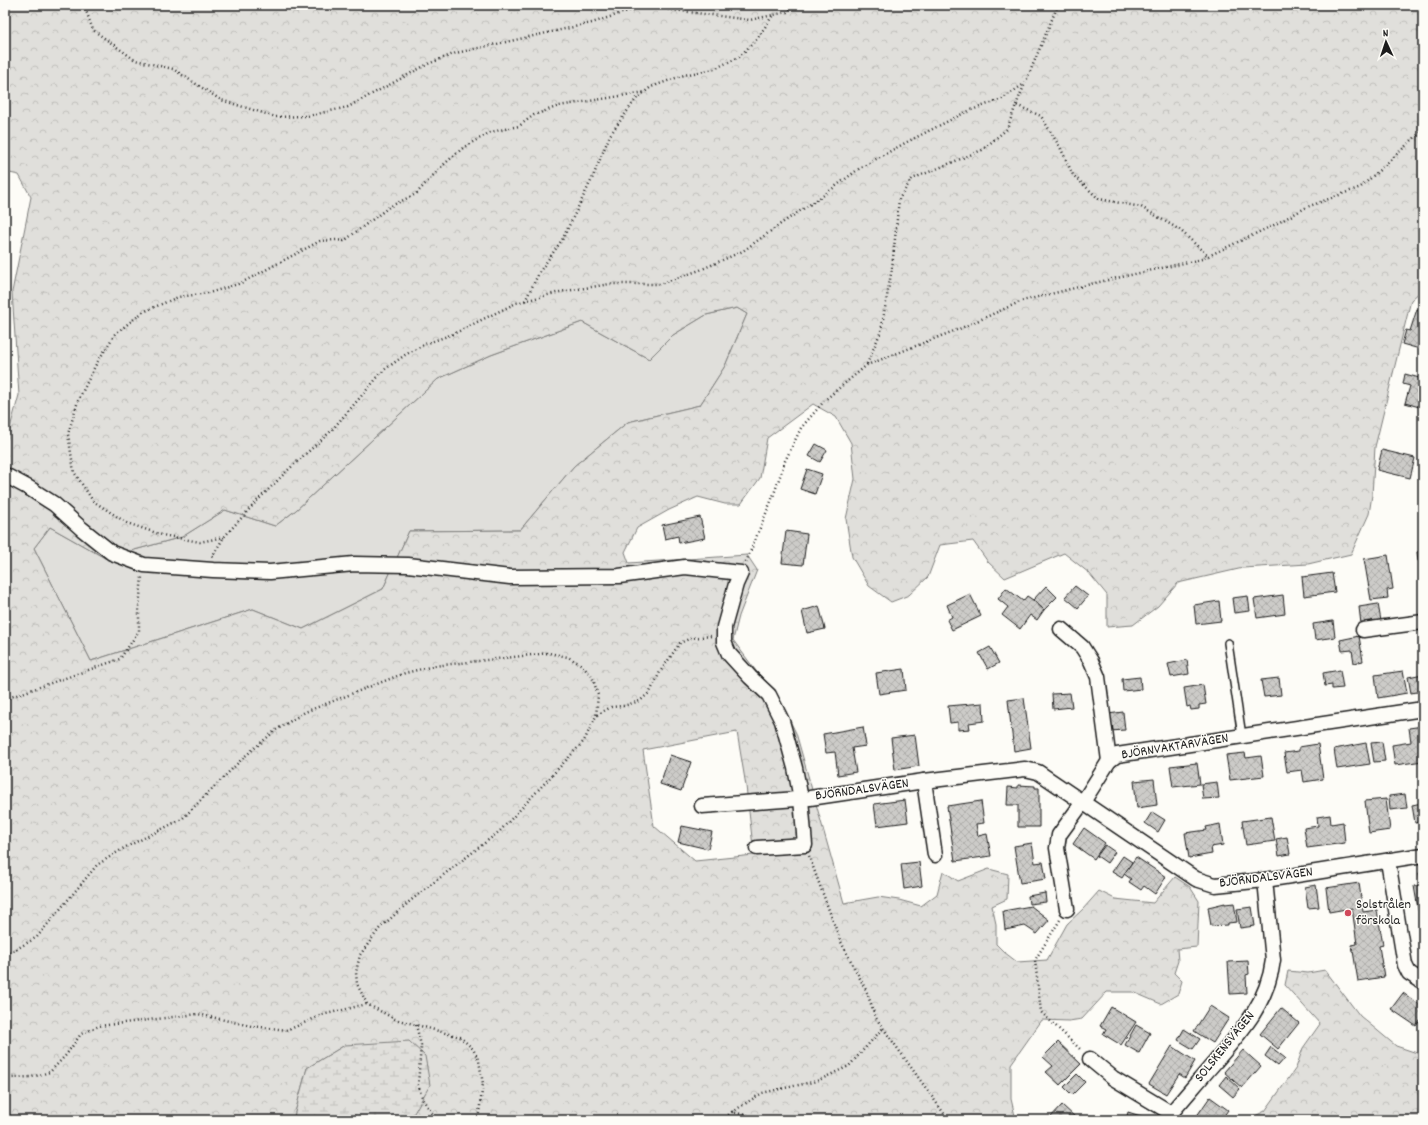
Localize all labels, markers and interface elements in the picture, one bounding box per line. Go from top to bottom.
north arrow [1366,22,1406,62]
text: N [1382,26,1389,42]
street label: BJÖRNVAKTARVÄGEN [1120,729,1230,765]
street label: BJÖRNDALSVÄGEN [814,774,910,806]
street label: BJÖRNDALSVÄGEN [1218,862,1314,894]
place label: Solstrålen förskola [1356,895,1411,931]
marker: Solstrålen förskola [1343,908,1353,918]
street label: SOLSKENSVÄGEN [1190,1007,1260,1087]

